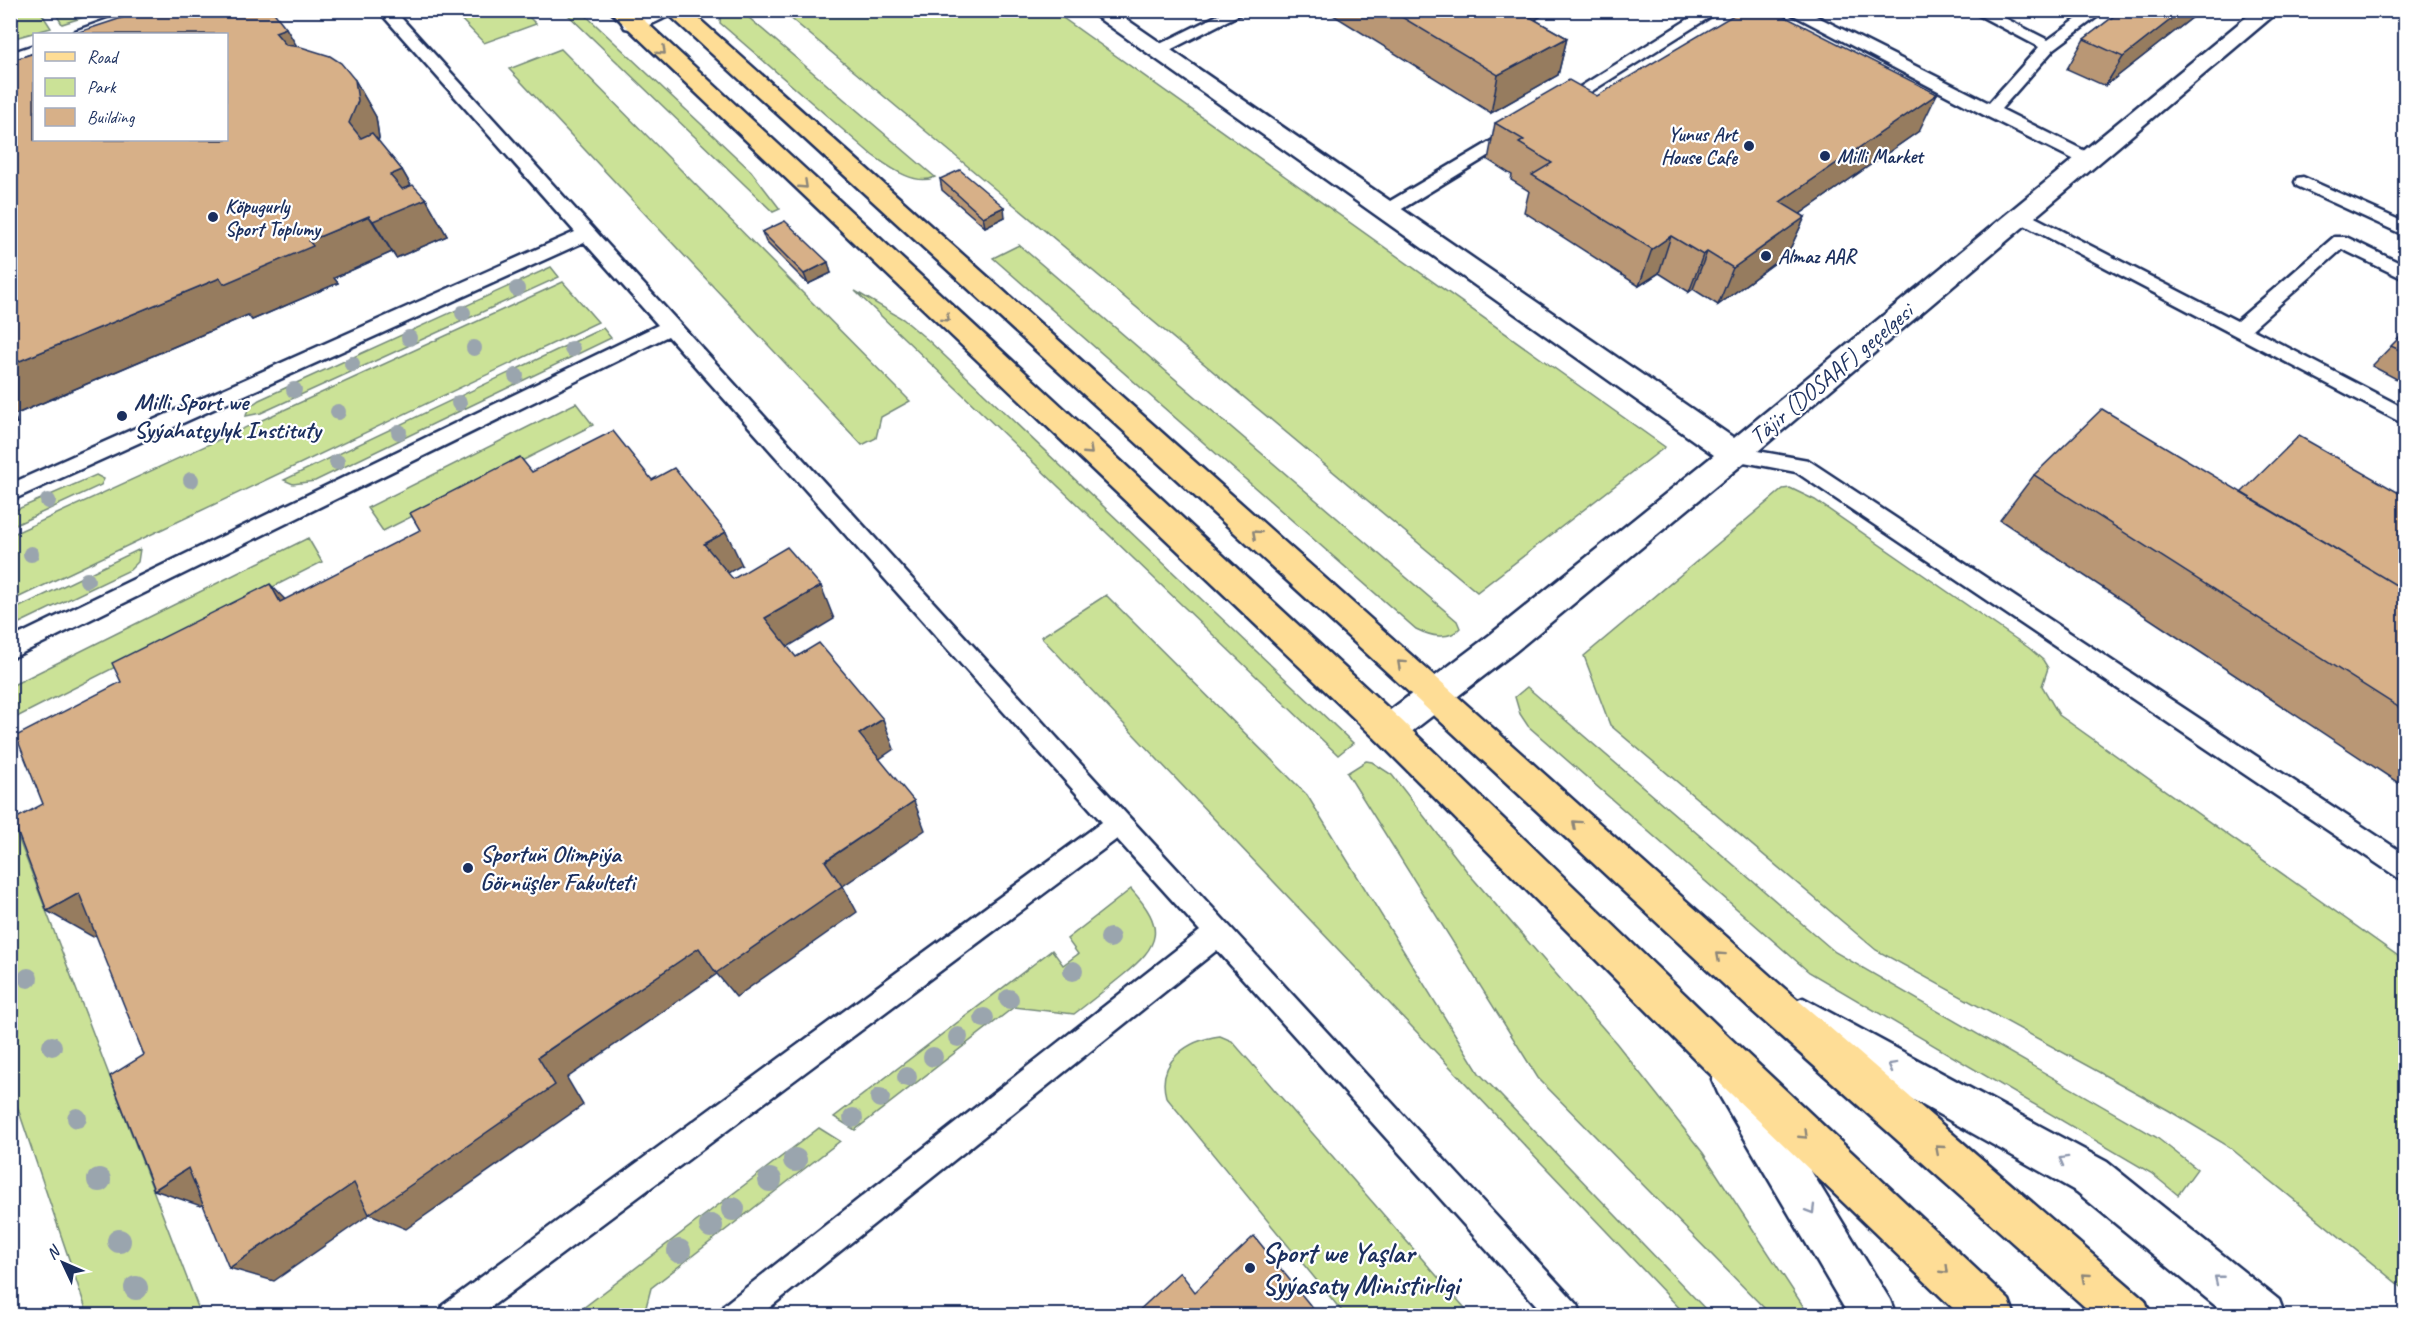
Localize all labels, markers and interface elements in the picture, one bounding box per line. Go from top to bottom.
legend [33,33,228,141]
one-way arrow [656,44,666,55]
text: Road [87,46,120,68]
text: Park [87,76,117,98]
text: Building [87,106,136,128]
place label: Yunus Art House Cafe [1661,122,1739,170]
marker: Yunus Art House Cafe [1742,139,1756,153]
place label: Milli Market [1837,144,1925,169]
marker: Milli Market [1818,149,1832,163]
one-way arrow [797,178,808,189]
place label: Köpugurly Sport Toplumy [225,194,322,242]
marker: Köpugurly Sport Toplumy [206,210,220,224]
place label: Almaz AAR [1778,244,1858,269]
marker: Almaz AAR [1759,249,1773,263]
street label: Täjir (DOSAAF) geçelgesi [1743,295,1922,451]
one-way arrow [940,311,950,322]
place label: Milli Sport we Syýahatçylyk Instituty [134,387,323,445]
marker: Milli Sport we Syýahatçylyk Instituty [115,409,129,423]
one-way arrow [1082,444,1093,455]
one-way arrow [1252,530,1263,541]
one-way arrow [1397,660,1407,671]
one-way arrow [1572,820,1582,831]
place label: Sportuň Olimpiýa Görnüşler Fakulteti [480,839,638,897]
marker: Sportuň Olimpiýa Görnüşler Fakulteti [461,861,475,875]
one-way arrow [1716,952,1727,963]
one-way arrow [1888,1062,1899,1073]
one-way arrow [1796,1128,1807,1139]
one-way arrow [1935,1145,1945,1156]
one-way arrow [2059,1156,2069,1167]
one-way arrow [1803,1204,1815,1214]
north arrow [33,1233,93,1293]
place label: Sport we Yaşlar Syýasaty Ministirligi [1262,1235,1462,1302]
text: N [42,1241,66,1264]
marker: Sport we Yaşlar Syýasaty Ministirligi [1243,1261,1257,1275]
one-way arrow [1938,1263,1949,1274]
one-way arrow [2081,1273,2092,1284]
one-way arrow [2214,1275,2225,1286]

